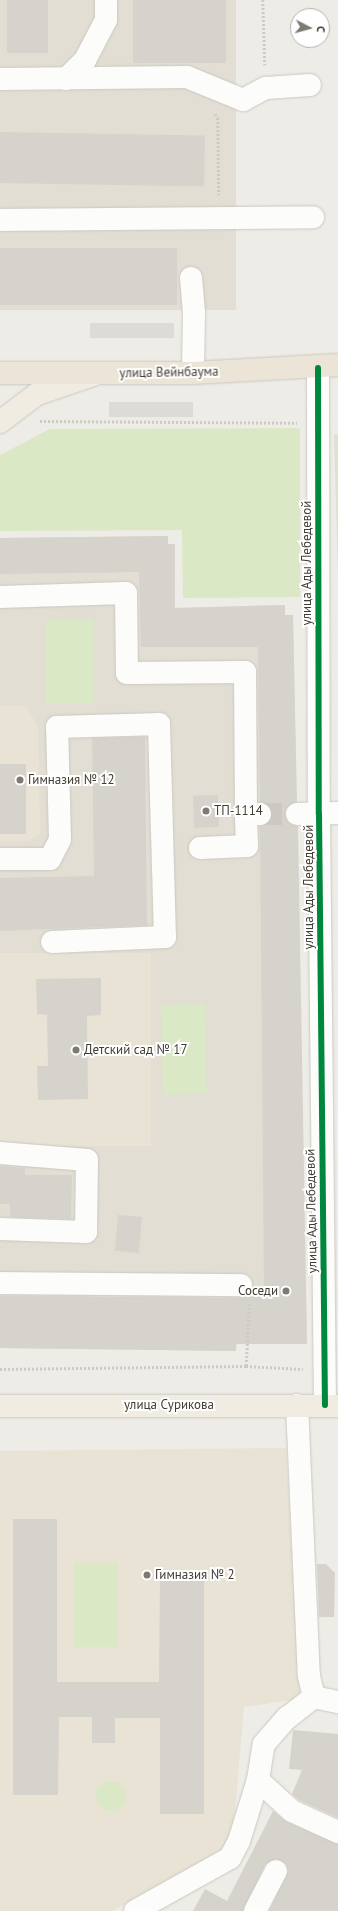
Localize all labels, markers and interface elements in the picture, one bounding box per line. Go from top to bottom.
north arrow [290,8,330,48]
text: С [314,25,328,33]
street label: улица Вейнбаума [119,364,219,382]
street label: улица Ады Лебедевой [299,500,315,626]
place label: Гимназия № 12 [28,772,115,788]
marker: Гимназия № 12 [15,775,25,785]
place label: ТП-1114 [214,803,263,819]
marker: ТП-1114 [201,806,211,816]
street label: улица Ады Лебедевой [301,824,317,950]
place label: Детский сад № 17 [84,1042,187,1058]
marker: Детский сад № 17 [71,1045,81,1055]
street label: улица Ады Лебедевой [303,1148,321,1274]
place label: Соседи [238,1283,278,1299]
marker: Соседи [281,1286,291,1296]
street label: улица Сурикова [124,1397,214,1413]
place label: Гимназия № 2 [155,1567,235,1583]
marker: Гимназия № 2 [142,1570,152,1580]

